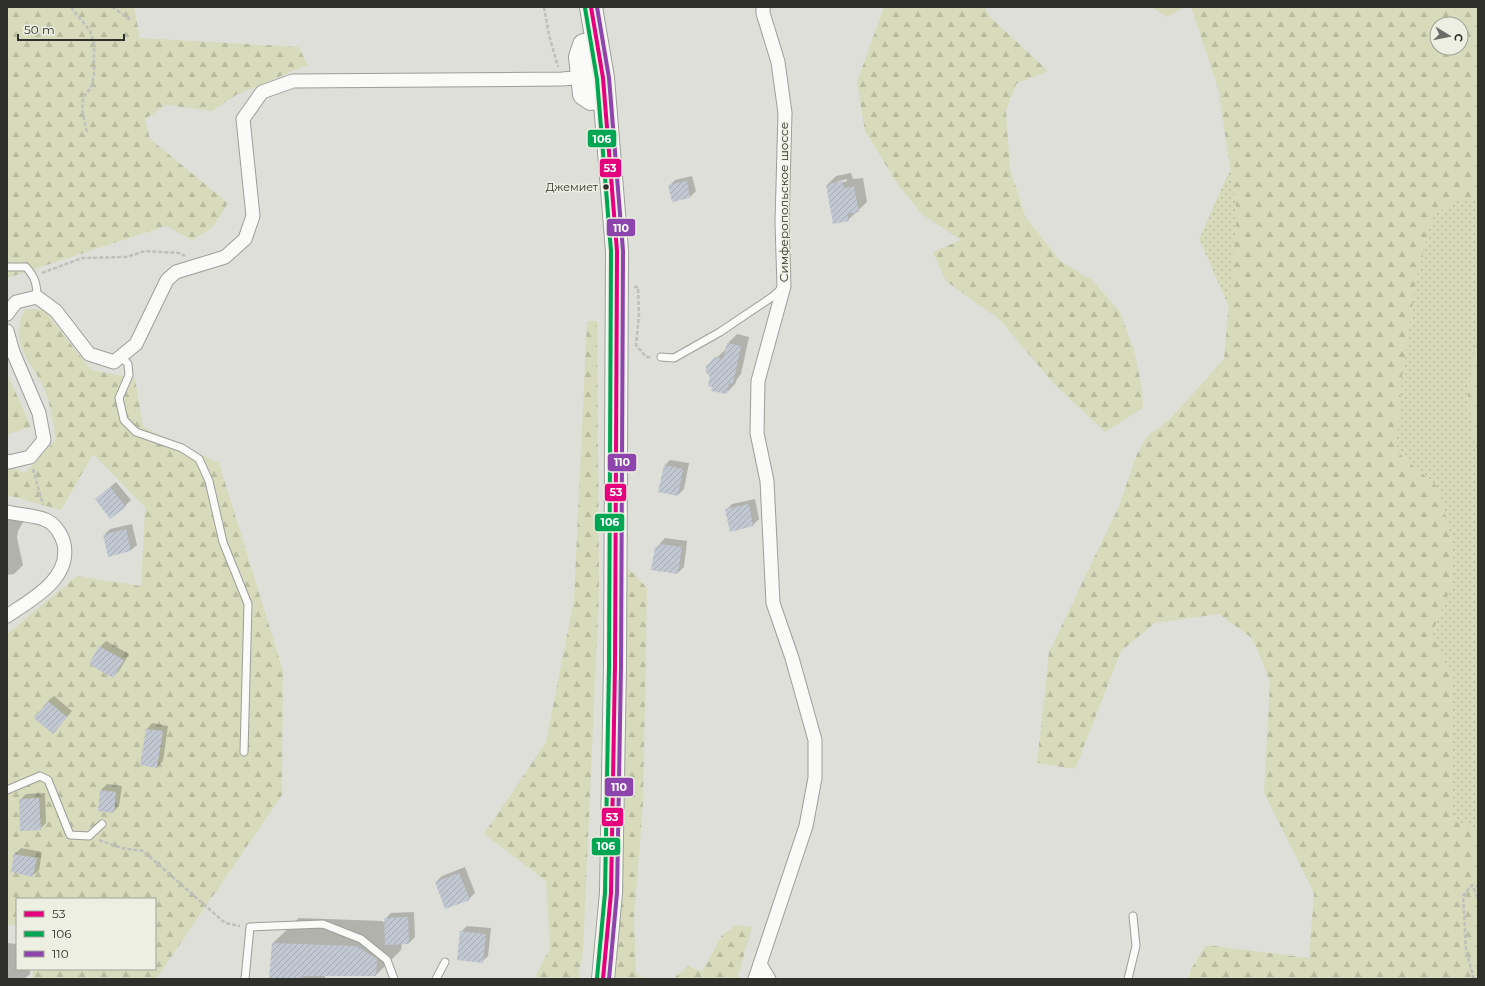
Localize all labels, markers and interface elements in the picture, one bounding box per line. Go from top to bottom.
scale bar [18,16,124,42]
north arrow [1429,16,1469,56]
text: 50 m [24,22,55,37]
text: С [1451,33,1466,43]
street label: Симферопольское шоссе [776,122,791,282]
line badge: 106 [587,129,617,148]
text: 106 [593,132,611,146]
line badge: 53 [599,158,622,178]
text: 53 [603,161,617,175]
place label: Джемиет [546,180,599,194]
marker: Джемиет [601,182,611,192]
line badge: 110 [606,218,636,237]
text: 110 [613,221,630,235]
line badge: 110 [607,453,637,472]
text: 110 [614,455,631,469]
line badge: 53 [604,483,627,502]
text: 53 [609,485,623,499]
line badge: 106 [594,513,625,532]
text: 106 [601,515,619,529]
line badge: 110 [604,777,634,797]
text: 110 [611,780,628,794]
line badge: 53 [601,807,624,827]
text: 53 [605,810,619,824]
line badge: 106 [591,837,621,856]
text: 106 [597,839,615,853]
legend [16,898,156,970]
text: 53 [52,906,66,921]
text: 106 [52,926,72,941]
text: 110 [52,946,69,961]

